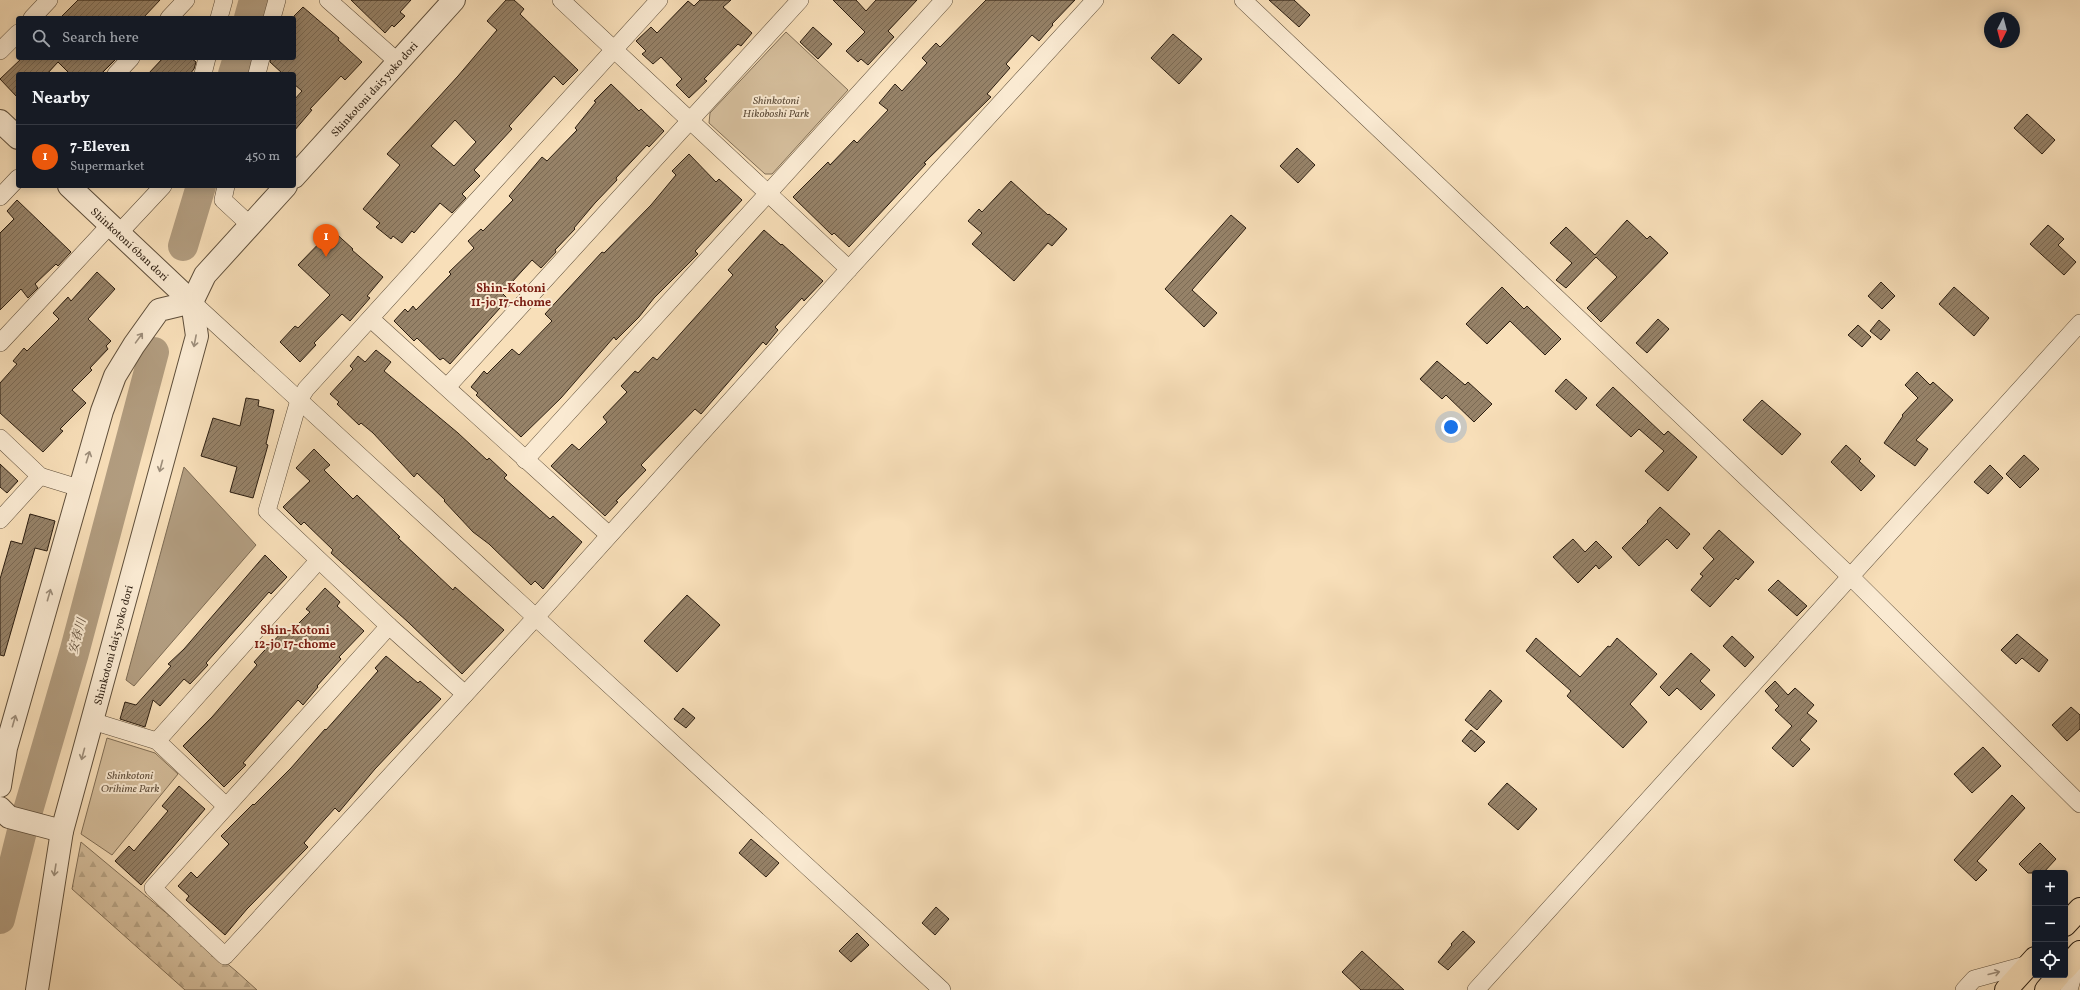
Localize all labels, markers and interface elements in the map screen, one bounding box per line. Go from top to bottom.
north arrow [1984,12,2020,48]
search box [16,16,296,60]
icon: search [30,27,52,49]
text: Search here [62,28,139,49]
street label: Shinkotoni dai5 yoko dori [328,39,422,141]
text: Nearby [32,87,90,110]
park label: Shinkotoni Hikoboshi Park [743,94,809,122]
text: 7-Eleven [70,137,130,158]
text: 1 [42,148,48,166]
text: 450 m [245,148,280,166]
text: Supermarket [70,158,145,176]
street label: Shinkotoni 6ban dori [87,205,171,285]
pin: 1 [313,224,339,257]
district label: Shin-Kotoni 11-jo 17-chome [471,281,551,311]
one-way arrow [134,333,143,344]
one-way arrow [191,334,199,347]
your location [1441,417,1461,437]
one-way arrow [85,451,92,464]
one-way arrow [157,460,165,473]
street label: Shinkotoni dai5 yoko dori [91,584,138,707]
one-way arrow [46,589,53,602]
water label: 安春川 [66,615,91,656]
district label: Shin-Kotoni 12-jo 17-chome [254,623,336,653]
one-way arrow [11,714,18,727]
one-way arrow [79,747,86,760]
park label: Shinkotoni Orihime Park [101,769,159,797]
one-way arrow [51,863,59,876]
map controls [2032,870,2068,978]
button: + [2032,870,2068,906]
button: − [2032,906,2068,942]
button: locate [2032,942,2068,978]
one-way arrow [1987,969,2000,977]

